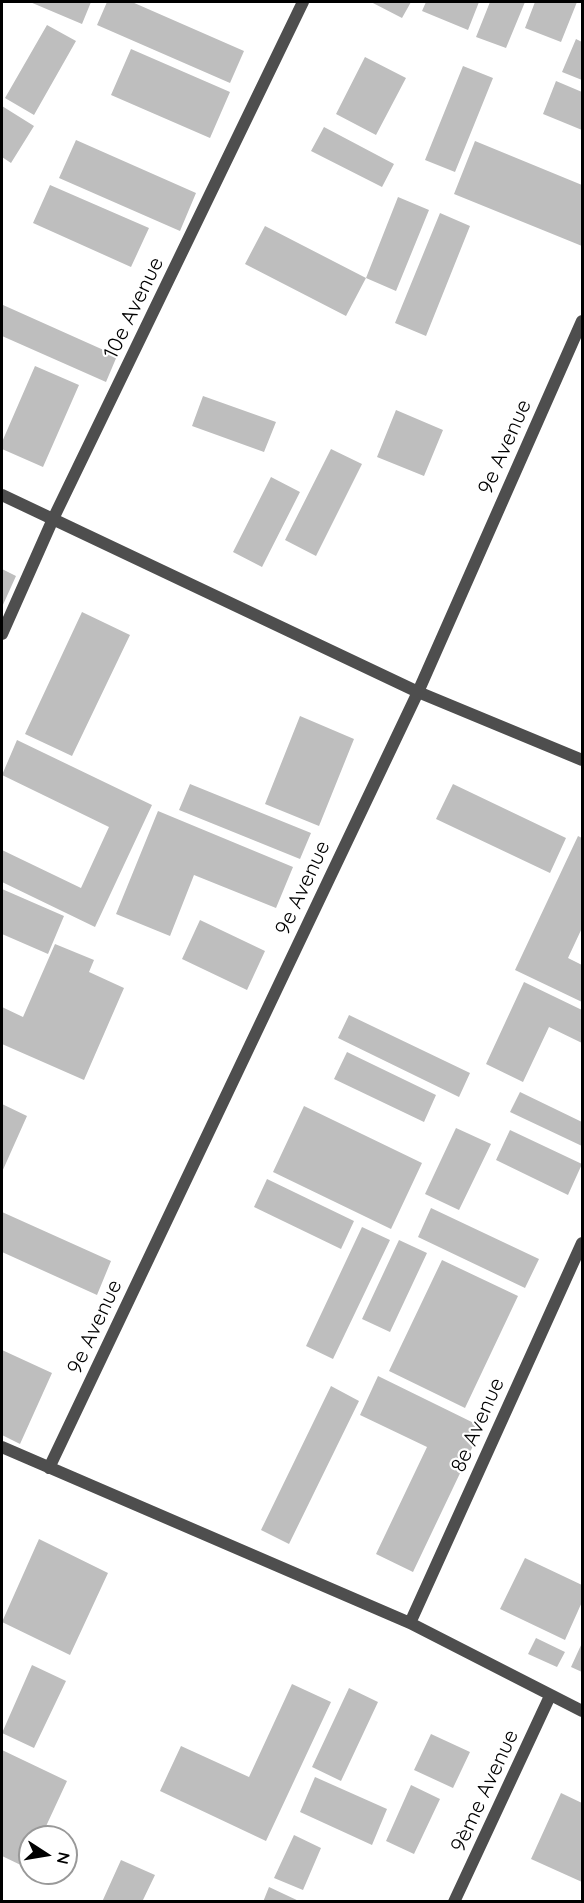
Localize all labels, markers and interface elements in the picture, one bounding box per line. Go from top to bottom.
street label: 10e Avenue [99,253,169,363]
street label: 9e Avenue [473,396,537,498]
street label: 9e Avenue [270,837,336,939]
street label: 9e Avenue [62,1276,128,1378]
street label: 8e Avenue [446,1374,510,1476]
street label: 9ème Avenue [446,1726,524,1856]
north arrow [18,1825,78,1885]
text: N [53,1850,75,1866]

